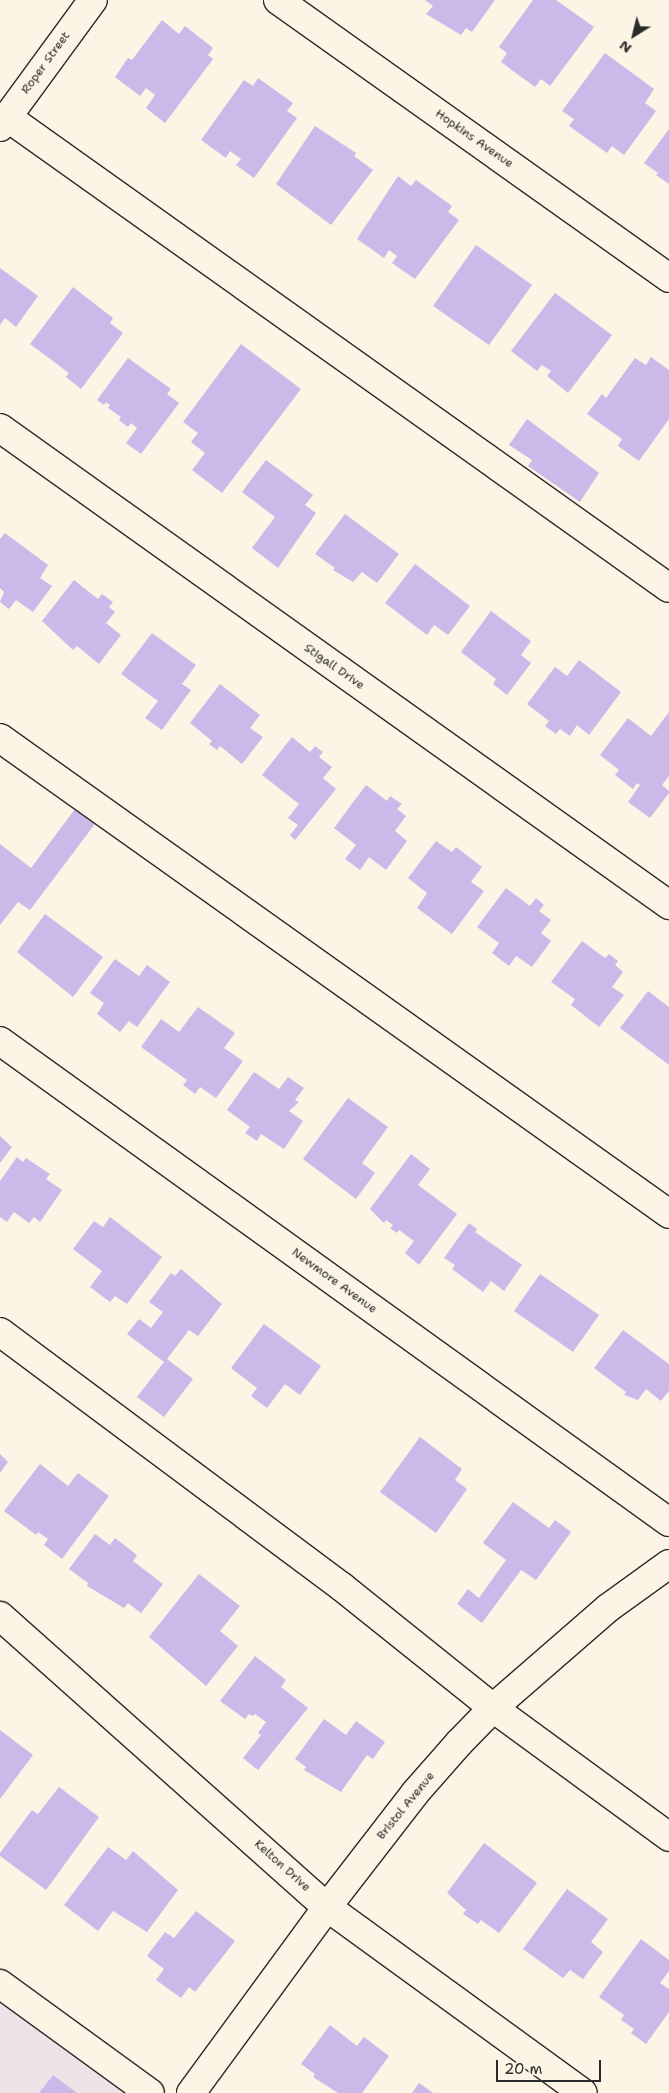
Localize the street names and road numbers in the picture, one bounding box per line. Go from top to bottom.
street label: Roper Street [19,29,73,97]
street label: Hopkins Avenue [432,107,516,171]
street label: Stigall Drive [301,641,367,693]
street label: Newmore Avenue [289,1245,379,1317]
street label: Bristol Avenue [374,1769,438,1843]
street label: Kelton Drive [251,1837,313,1895]

